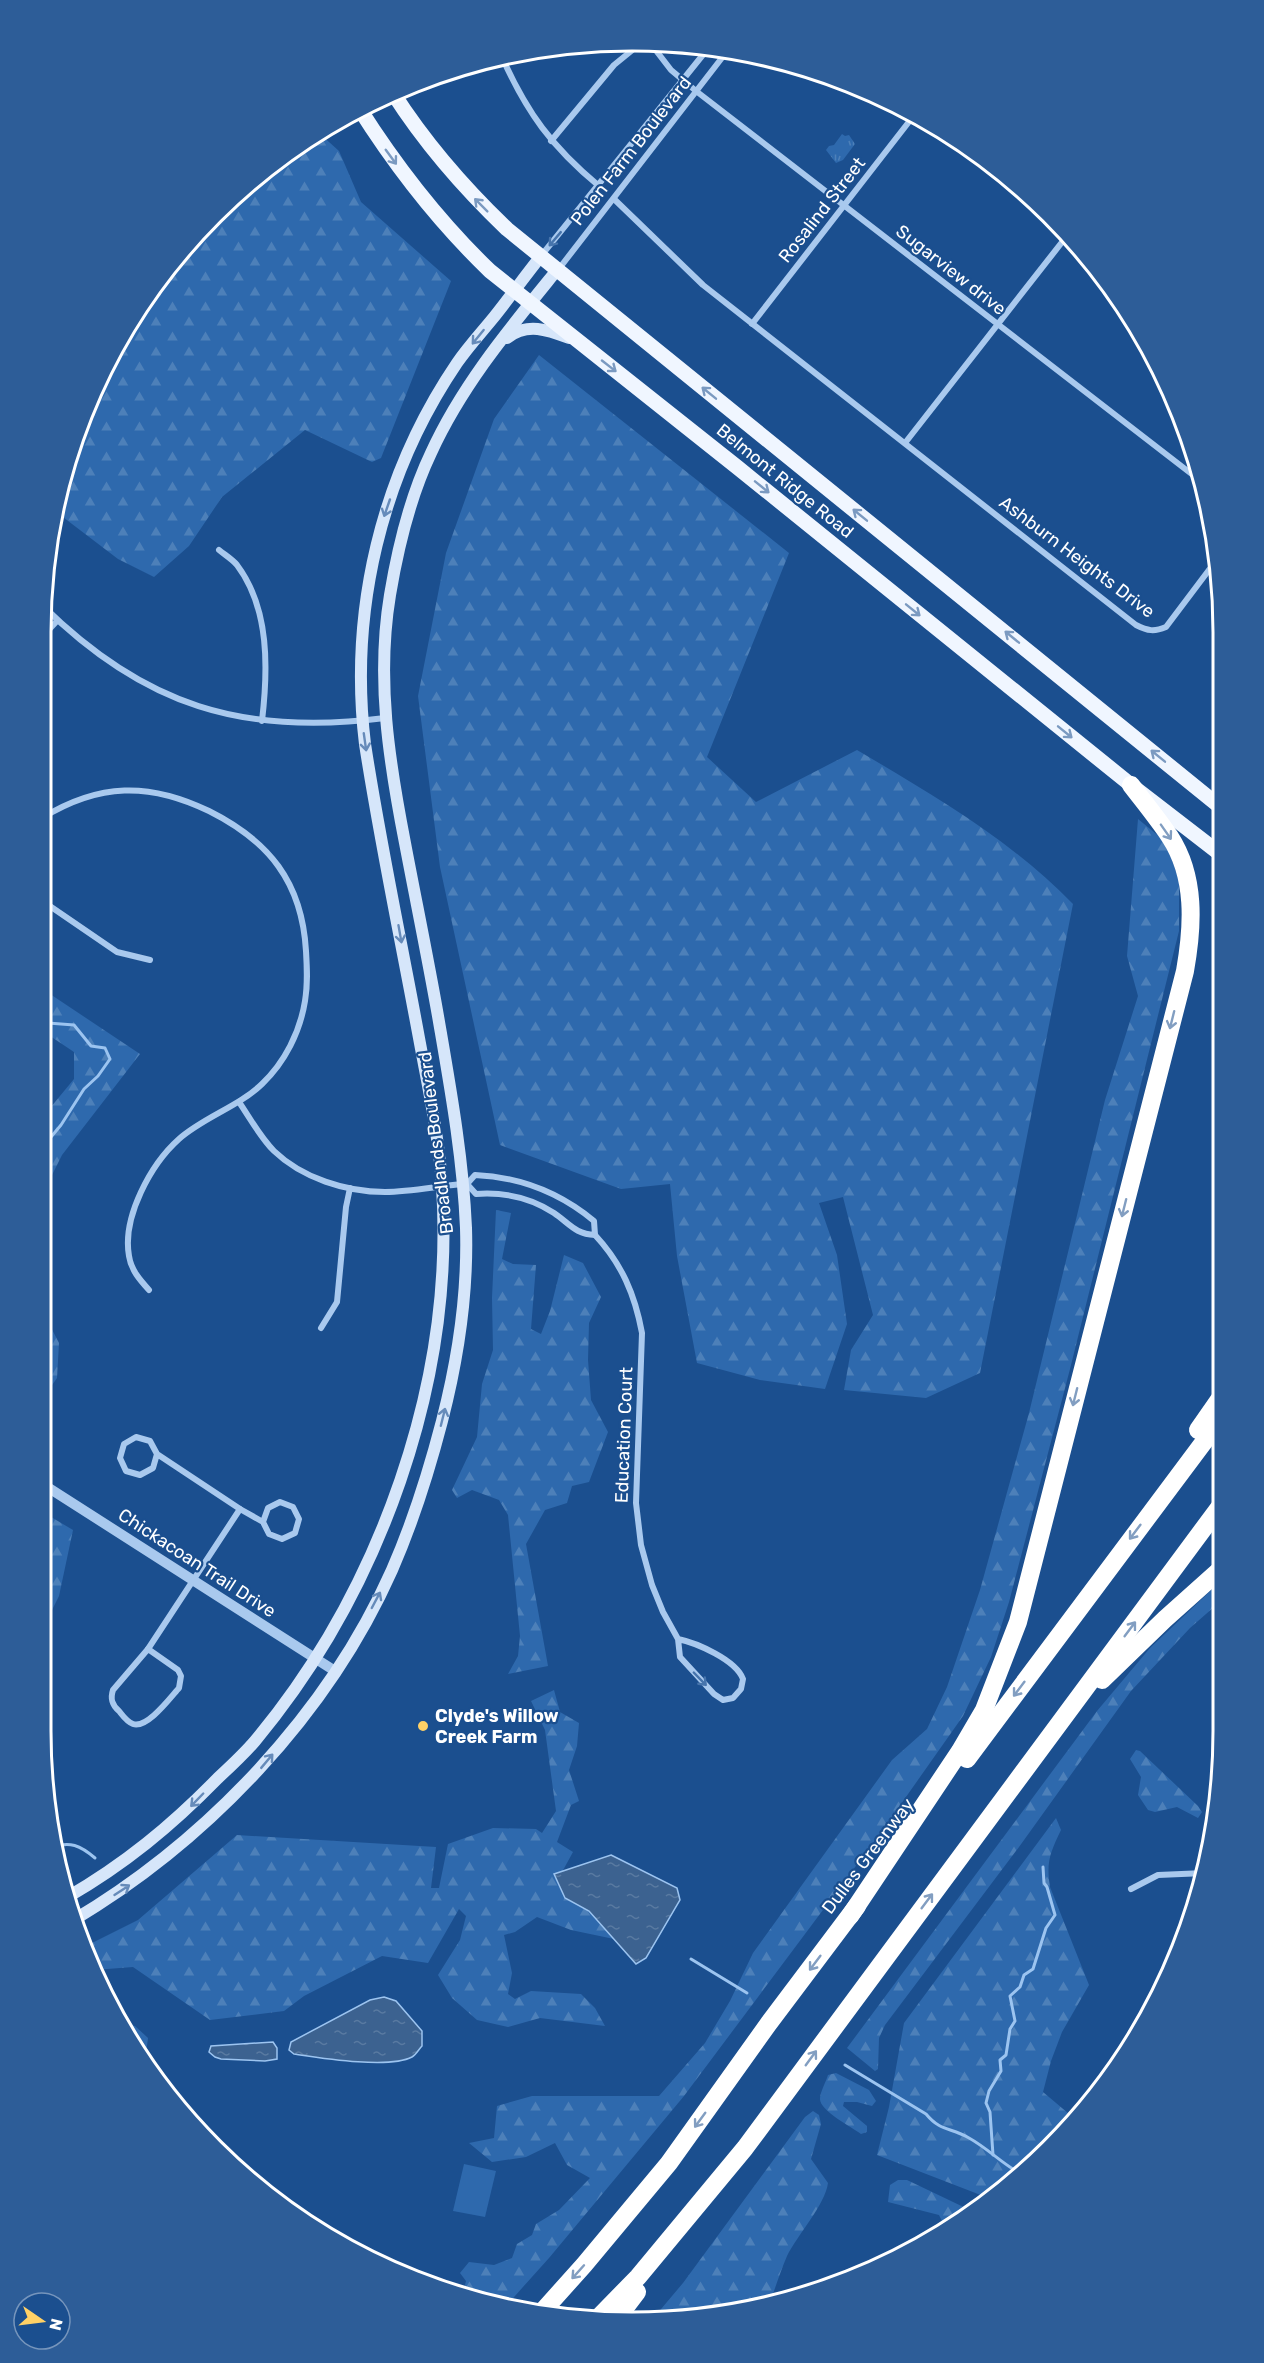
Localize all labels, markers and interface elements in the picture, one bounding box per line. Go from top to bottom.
street label: Polen Farm Boulevard [566,72,696,230]
one-way arrow [385,149,397,165]
street label: Rosalind Street [774,153,870,267]
one-way arrow [474,197,489,212]
street label: Sugarview drive [892,220,1010,320]
one-way arrow [549,231,562,247]
one-way arrow [471,329,484,345]
one-way arrow [600,360,616,373]
one-way arrow [701,386,717,399]
street label: Belmont Ridge Road [712,419,858,543]
one-way arrow [754,480,770,493]
street label: Ashburn Heights Drive [995,491,1159,623]
one-way arrow [380,498,391,517]
one-way arrow [853,509,869,522]
one-way arrow [905,603,921,616]
one-way arrow [1004,631,1020,644]
one-way arrow [1057,726,1073,739]
one-way arrow [360,732,371,752]
one-way arrow [1150,749,1166,762]
one-way arrow [1160,823,1172,840]
one-way arrow [395,924,406,943]
one-way arrow [1166,1010,1178,1029]
street label: Broadlands Boulevard [414,1051,458,1235]
one-way arrow [1117,1199,1129,1218]
street label: Education Court [611,1367,637,1503]
one-way arrow [1069,1387,1081,1406]
one-way arrow [437,1408,449,1427]
street label: Chickacoan Trail Drive [114,1504,280,1622]
one-way arrow [1128,1524,1141,1540]
one-way arrow [371,1591,383,1609]
one-way arrow [1124,1621,1136,1637]
one-way arrow [693,1672,707,1687]
one-way arrow [1012,1681,1025,1697]
place label: Clyde's Willow Creek Farm [435,1705,559,1748]
marker: Clyde's Willow Creek Farm [416,1719,430,1733]
one-way arrow [260,1754,274,1769]
one-way arrow [189,1792,204,1807]
street label: Dulles Greenway [817,1794,919,1918]
one-way arrow [113,1884,129,1896]
one-way arrow [921,1894,934,1910]
one-way arrow [808,1954,821,1970]
one-way arrow [805,2051,818,2067]
one-way arrow [694,2111,706,2128]
one-way arrow [571,2264,585,2279]
north arrow [12,2291,72,2351]
text: N [45,2317,67,2332]

